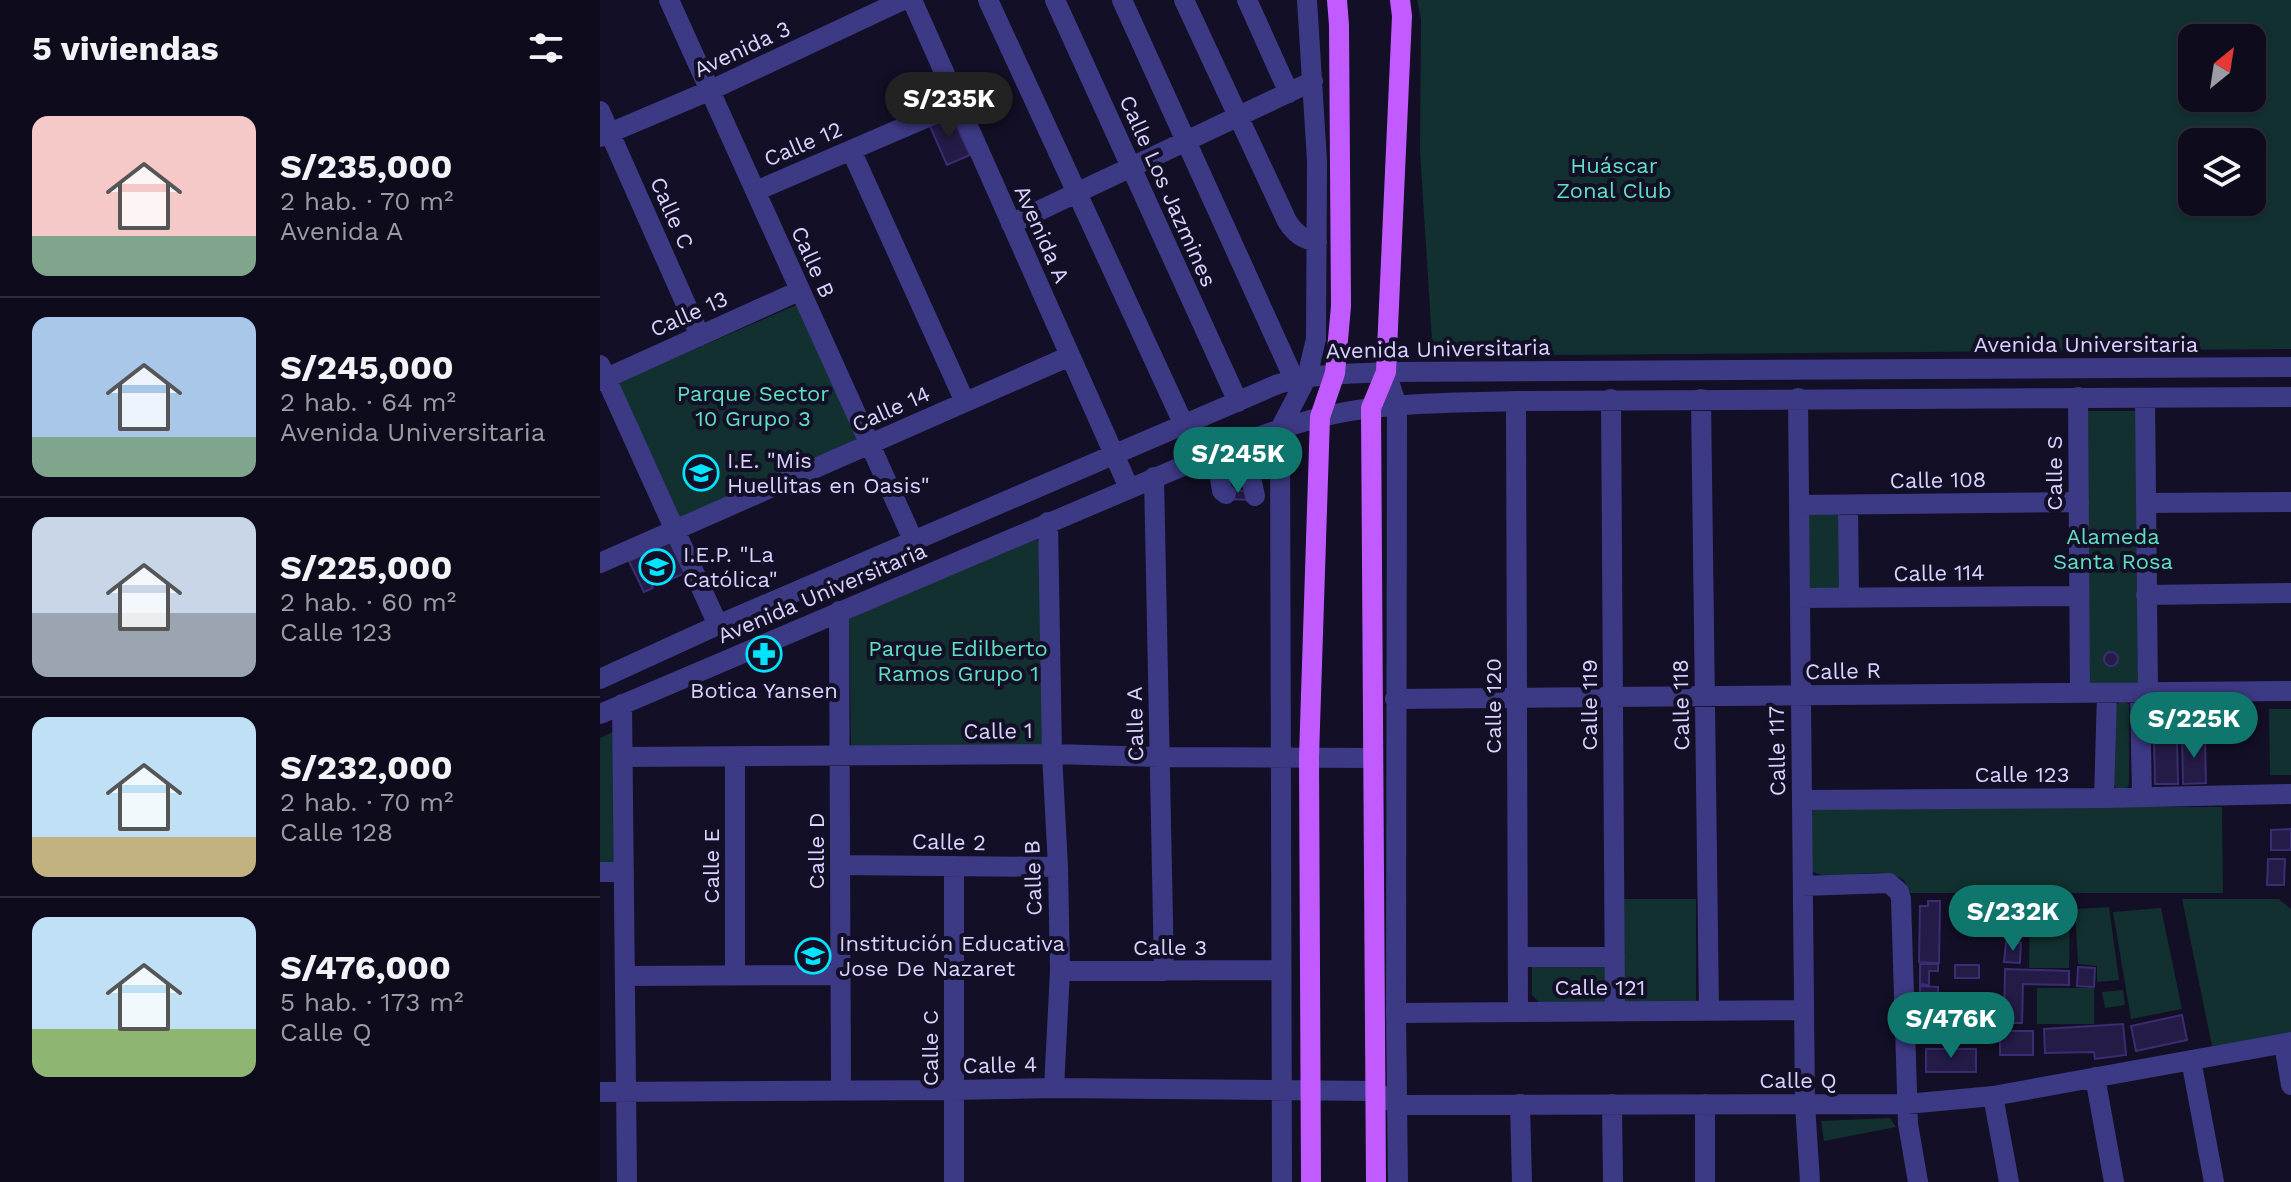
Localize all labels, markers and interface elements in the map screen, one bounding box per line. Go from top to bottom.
street label: Avenida 3 [690,16,794,82]
north arrow [2178,24,2266,112]
map controls [2178,24,2266,216]
icon: filters [524,26,568,70]
text: 5 viviendas [32,28,219,68]
pin: S/235K [884,72,1014,140]
text: S/235K [903,83,995,113]
street label: Calle Los Jazmines [1115,91,1221,291]
street label: Calle 12 [760,116,846,172]
button: layers [2178,128,2266,216]
text: S/235,000 [280,146,452,186]
icon: home [96,148,192,244]
park label: Huáscar Zonal Club [1556,153,1672,203]
street label: Calle C [645,173,699,253]
street label: Avenida A [1009,181,1075,287]
text: 2 hab. · 70 m² [280,186,453,216]
text: Avenida A [280,216,403,246]
street label: Calle B [786,222,840,302]
street label: Calle 13 [646,286,732,342]
street label: Avenida Universitaria [1974,332,2198,357]
street label: Avenida Universitaria [1325,335,1551,363]
text: S/245,000 [280,347,454,387]
icon: home [96,349,192,445]
park label: Parque Sector 10 Grupo 3 [677,381,829,431]
street label: Calle 14 [848,381,934,437]
text: 2 hab. · 64 m² [280,387,456,417]
text: Avenida Universitaria [280,417,545,447]
pin: S/245K [1173,427,1303,495]
street label: Calle S [2042,435,2067,511]
text: S/245K [1191,438,1285,468]
place label: I.E. "Mis Huellitas en Oasis" [727,448,930,498]
school or university icon: I.E. "Mis Huellitas en Oasis" [682,454,720,492]
street label: Calle 108 [1889,467,1987,493]
park label: Alameda Santa Rosa [2053,524,2173,574]
street label: Avenida Universitaria [714,538,930,648]
place label: I.E.P. "La Católica" [683,542,778,592]
text: S/225,000 [280,547,452,587]
school or university icon: I.E.P. "La Católica" [638,548,676,586]
icon: home [96,549,192,645]
street label: Calle 114 [1893,560,1985,586]
text: 2 hab. · 60 m² [280,587,456,617]
text: Calle 123 [280,617,392,647]
pharmacy icon: Botica Yansen [745,635,783,673]
park label: Parque Edilberto Ramos Grupo 1 [868,636,1048,686]
street label: Calle 120 [1481,658,1506,754]
street label: Calle R [1805,658,1881,684]
street label: Calle 119 [1577,659,1602,751]
street label: Calle 118 [1668,659,1694,751]
place label: Botica Yansen [690,678,838,703]
street label: Calle A [1122,686,1148,762]
pin: S/225K [2129,692,2259,760]
text: S/225K [2148,703,2240,733]
street label: Calle 117 [1764,706,1790,796]
street label: Calle 1 [963,718,1033,744]
text: S/232,000 [280,747,453,787]
icon: home [96,749,192,845]
street label: Calle 123 [1975,762,2070,787]
text: 2 hab. · 70 m² [280,787,453,817]
street label: Calle D [804,812,829,890]
text: Calle 128 [280,817,393,847]
street label: Calle E [699,828,724,904]
street label: Calle 2 [912,829,986,855]
street label: Calle B [1019,840,1047,916]
pin: S/232K [1948,885,2078,953]
text: S/232K [1967,896,2059,926]
place label: Institución Educativa Jose De Nazaret [839,931,1065,981]
street label: Calle 3 [1133,935,1207,960]
school or university icon: Institución Educativa Jose De Nazaret [794,937,832,975]
text: S/476,000 [280,947,451,987]
icon: home [96,949,192,1045]
street label: Calle 121 [1555,975,1645,1000]
text: 5 hab. · 173 m² [280,987,464,1017]
pin: S/476K [1886,992,2016,1060]
text: S/476K [1905,1003,1997,1033]
street label: Calle C [918,1010,943,1086]
text: Calle Q [280,1017,372,1047]
street label: Calle 4 [962,1052,1038,1078]
street label: Calle Q [1759,1068,1837,1093]

